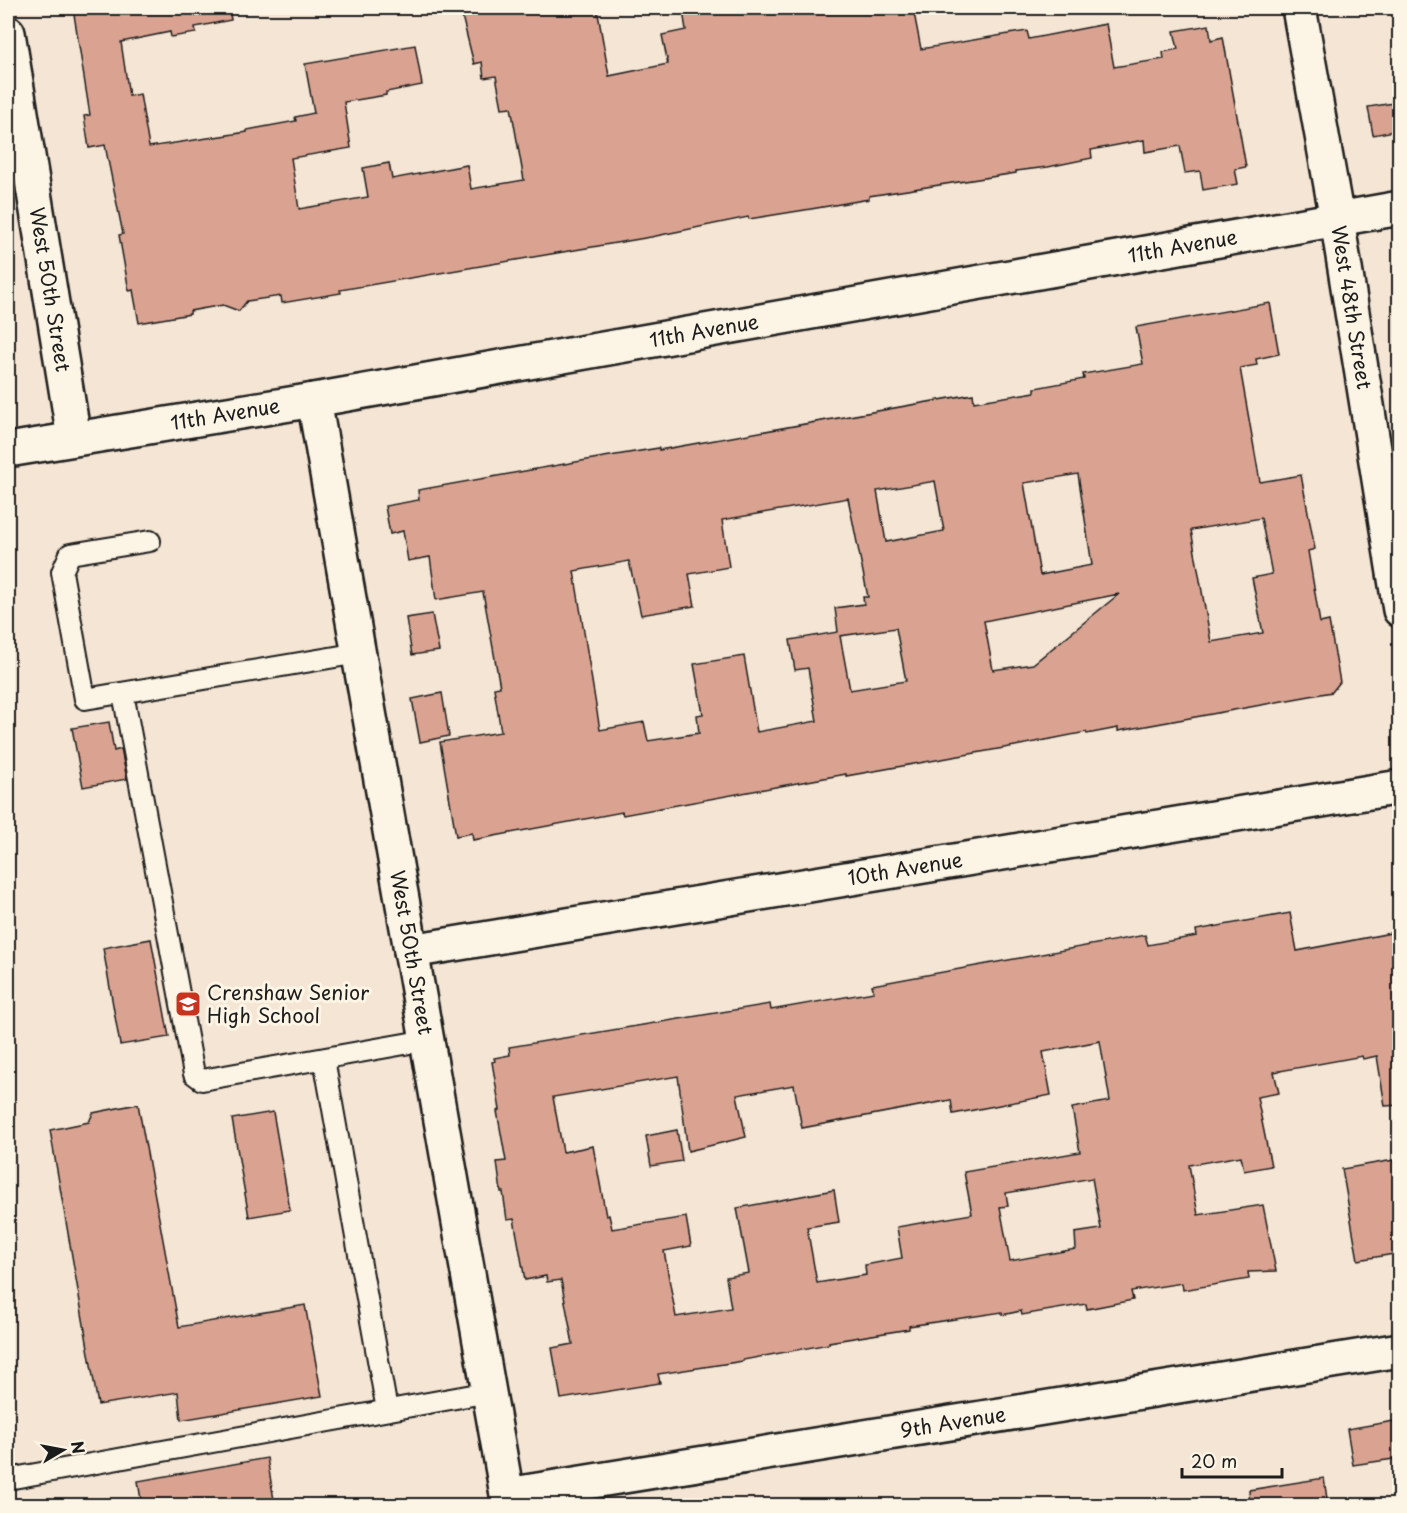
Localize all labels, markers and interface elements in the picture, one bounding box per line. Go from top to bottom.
street label: West 50th Street [23,205,79,374]
street label: 11th Avenue [1125,221,1239,270]
street label: West 48th Street [1324,223,1380,391]
street label: 11th Avenue [647,306,761,354]
street label: 11th Avenue [168,390,282,437]
street label: 10th Avenue [845,844,965,892]
street label: West 50th Street [383,868,442,1037]
place label: Crenshaw Senior High School [207,977,370,1030]
school or university icon: Crenshaw Senior High School [173,989,203,1019]
street label: 9th Avenue [898,1398,1008,1445]
north arrow [33,1420,93,1480]
text: N [66,1439,92,1456]
scale bar [1182,1441,1282,1479]
text: 20 m [1191,1447,1237,1474]

